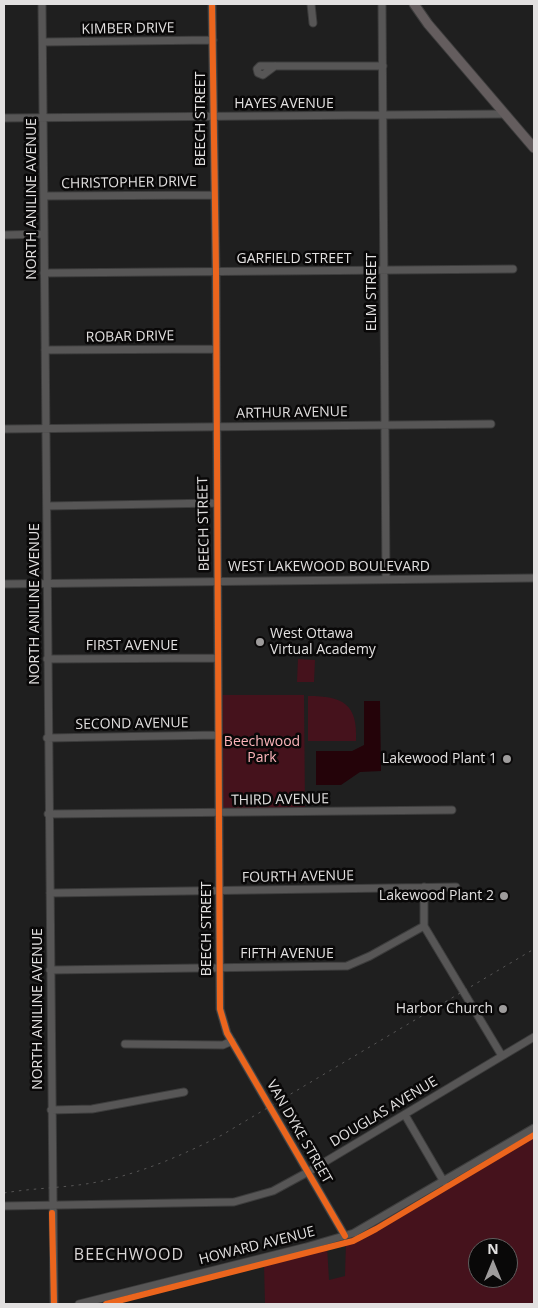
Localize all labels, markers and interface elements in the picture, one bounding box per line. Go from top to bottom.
street label: KIMBER DRIVE [81,20,175,38]
street label: BEECH STREET [193,72,209,166]
street label: HAYES AVENUE [234,96,334,112]
street label: NORTH ANILINE AVENUE [24,118,40,280]
street label: CHRISTOPHER DRIVE [61,173,197,193]
street label: GARFIELD STREET [237,251,351,267]
street label: ELM STREET [364,253,380,331]
street label: ROBAR DRIVE [86,328,174,346]
street label: ARTHUR AVENUE [236,404,348,422]
street label: BEECH STREET [195,477,213,571]
street label: NORTH ANILINE AVENUE [27,523,43,685]
street label: WEST LAKEWOOD BOULEVARD [228,559,430,575]
place label: West Ottawa Virtual Academy [270,626,376,658]
marker: West Ottawa Virtual Academy [254,636,266,648]
street label: FIRST AVENUE [86,638,178,654]
street label: SECOND AVENUE [75,715,189,733]
park label: Beechwood Park [224,734,300,766]
place label: Lakewood Plant 1 [382,751,497,767]
marker: Lakewood Plant 1 [501,753,513,765]
street label: THIRD AVENUE [231,791,329,809]
street label: FOURTH AVENUE [242,868,354,886]
street label: BEECH STREET [199,882,215,976]
place label: Lakewood Plant 2 [379,888,494,904]
marker: Lakewood Plant 2 [498,890,510,902]
street label: NORTH ANILINE AVENUE [30,928,46,1090]
street label: FIFTH AVENUE [240,946,334,962]
place label: Harbor Church [396,1001,493,1017]
marker: Harbor Church [497,1003,509,1015]
street label: DOUGLAS AVENUE [327,1073,441,1151]
street label: VAN DYKE STREET [263,1077,335,1187]
street label: HOWARD AVENUE [197,1223,317,1269]
north arrow [468,1238,518,1288]
text: N [487,1239,499,1258]
district label: BEECHWOOD [73,1245,185,1265]

